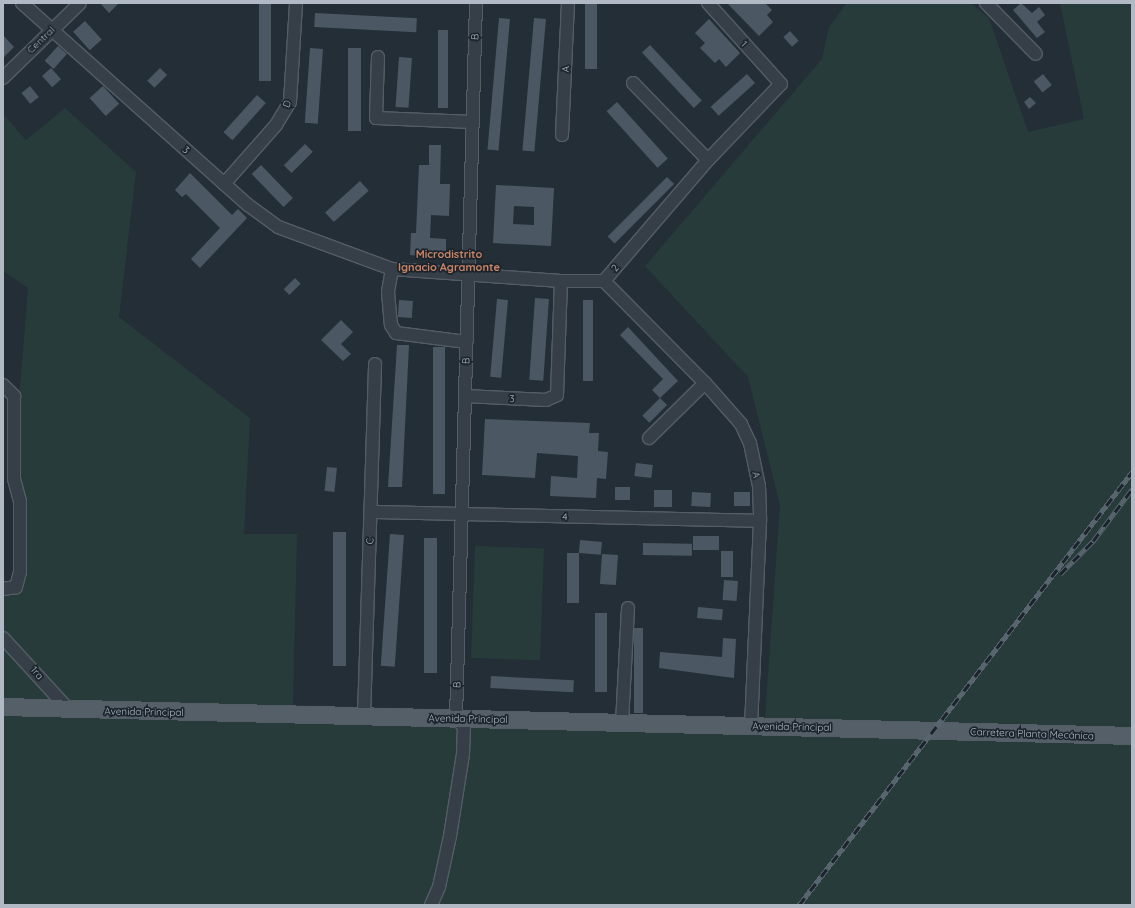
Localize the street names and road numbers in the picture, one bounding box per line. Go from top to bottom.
street label: Central [25,24,57,56]
street label: B [469,34,481,40]
street label: 1 [738,39,750,49]
street label: A [560,65,572,73]
street label: D [280,98,294,110]
street label: 3 [180,144,192,156]
street label: 2 [609,262,621,274]
street label: B [460,358,472,364]
street label: 3 [509,393,515,405]
street label: A [749,471,763,479]
street label: 4 [562,511,568,523]
street label: C [364,538,376,544]
street label: 1ra [28,664,46,682]
street label: B [451,682,463,688]
street label: Avenida Principal [104,705,184,719]
street label: Avenida Principal [428,712,508,726]
street label: Avenida Principal [752,720,832,734]
street label: Carretera Planta Mecánica [970,726,1094,742]

